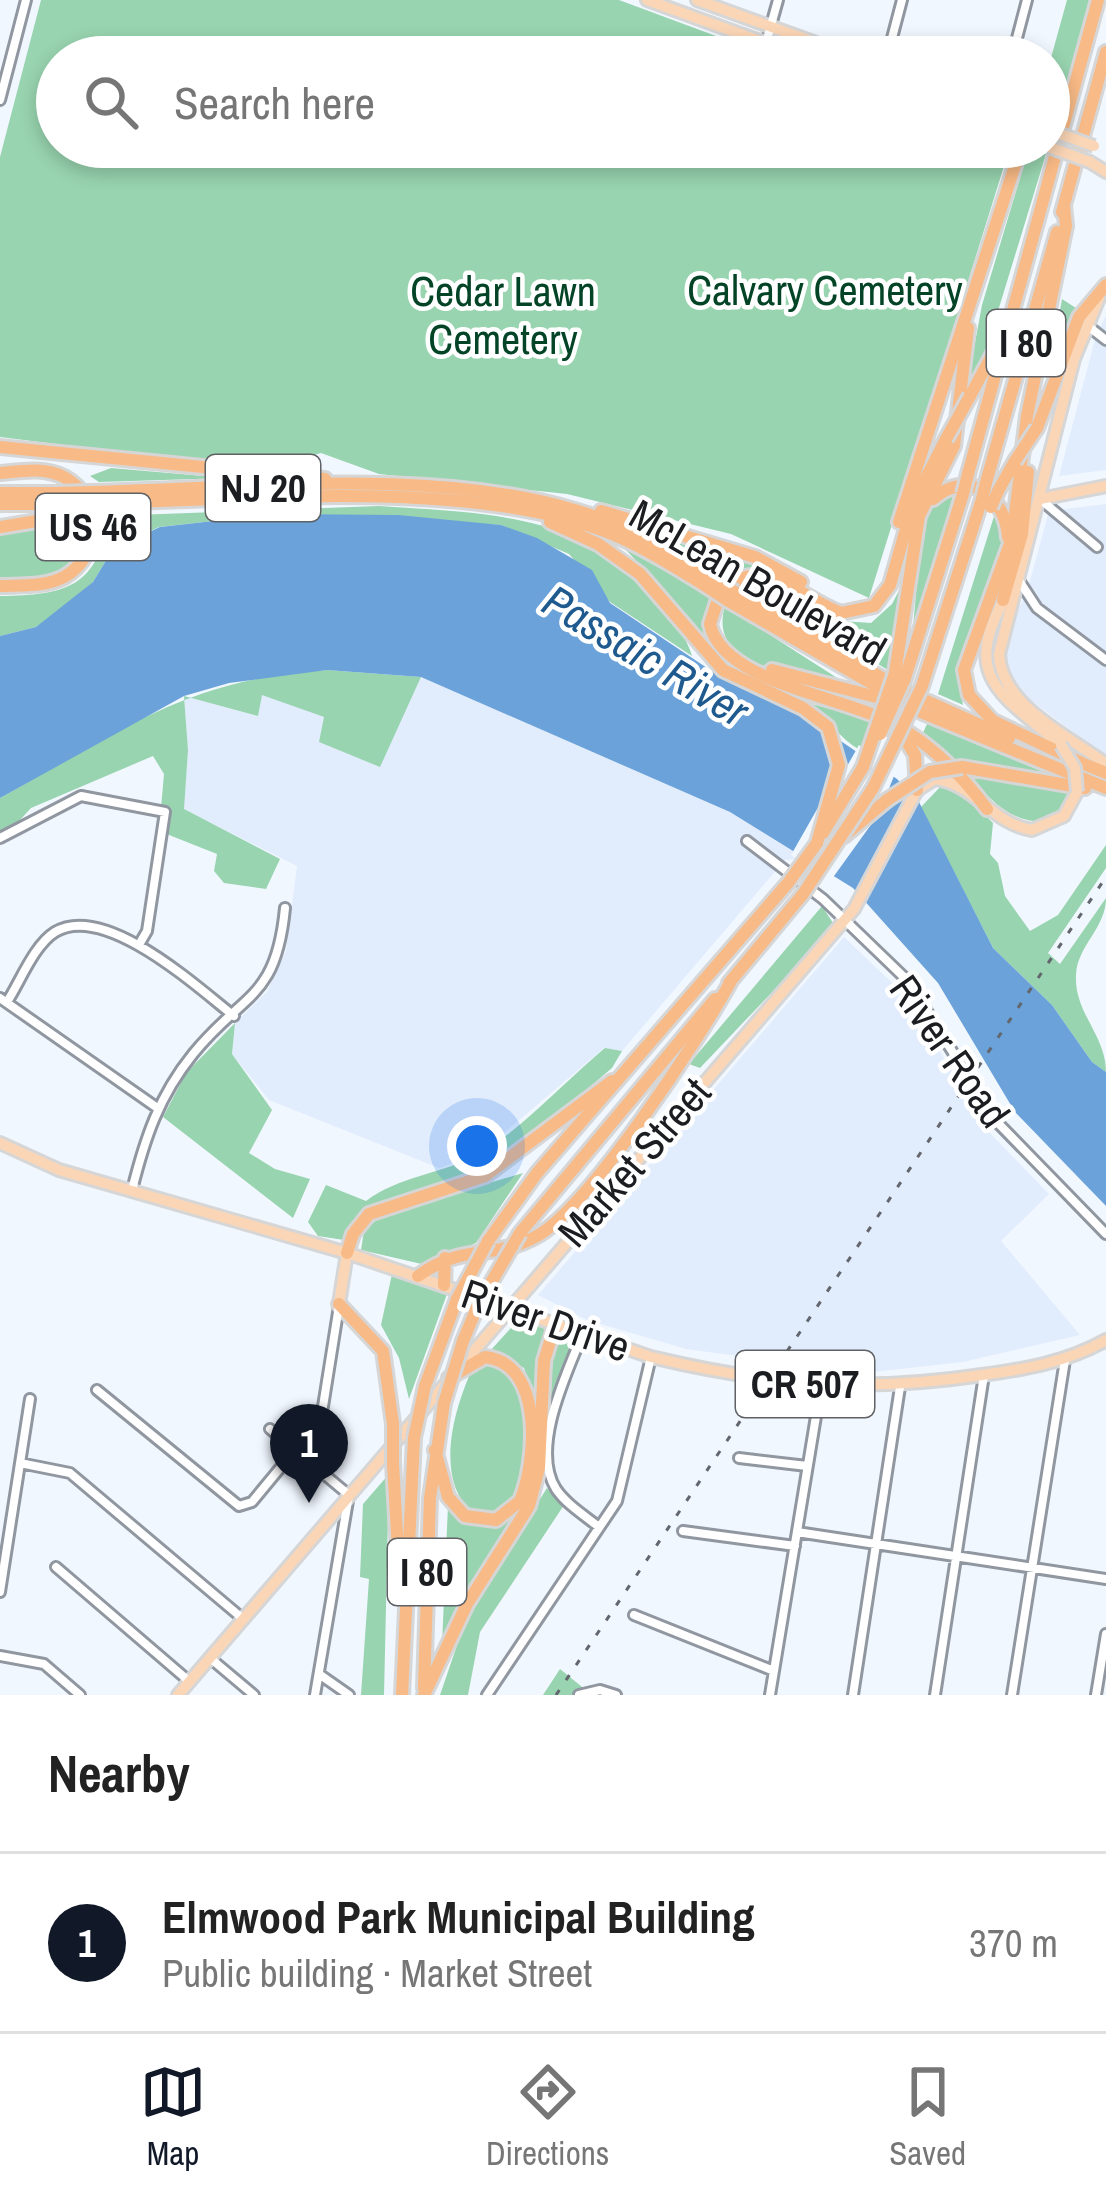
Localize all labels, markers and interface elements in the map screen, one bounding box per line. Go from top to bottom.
search box [36,36,1070,168]
icon: search [78,69,144,135]
text: Search here [174,72,375,133]
park label: Calvary Cemetery [687,262,963,318]
park label: Cedar Lawn Cemetery [410,263,596,367]
road number: I 80 [987,310,1065,376]
road number: NJ 20 [206,455,320,521]
street label: McLean Boulevard [620,486,896,678]
road number: US 46 [36,494,150,560]
water label: Passaic River [532,570,762,741]
street label: River Road [877,964,1023,1138]
street label: Market Street [545,1066,723,1258]
your location [447,1116,507,1176]
street label: River Drive [455,1265,637,1375]
road number: CR 507 [736,1351,874,1417]
pin: 1 [270,1404,348,1503]
road number: I 80 [388,1539,466,1605]
text: Nearby [48,1739,190,1808]
text: Elmwood Park Municipal Building [162,1886,755,1947]
text: 1 [78,1917,96,1969]
text: 370 m [969,1917,1058,1969]
text: Public building · Market Street [162,1947,592,1999]
tab: Map [140,2059,206,2175]
tab: Directions [486,2059,609,2175]
tab: Saved [889,2059,966,2175]

